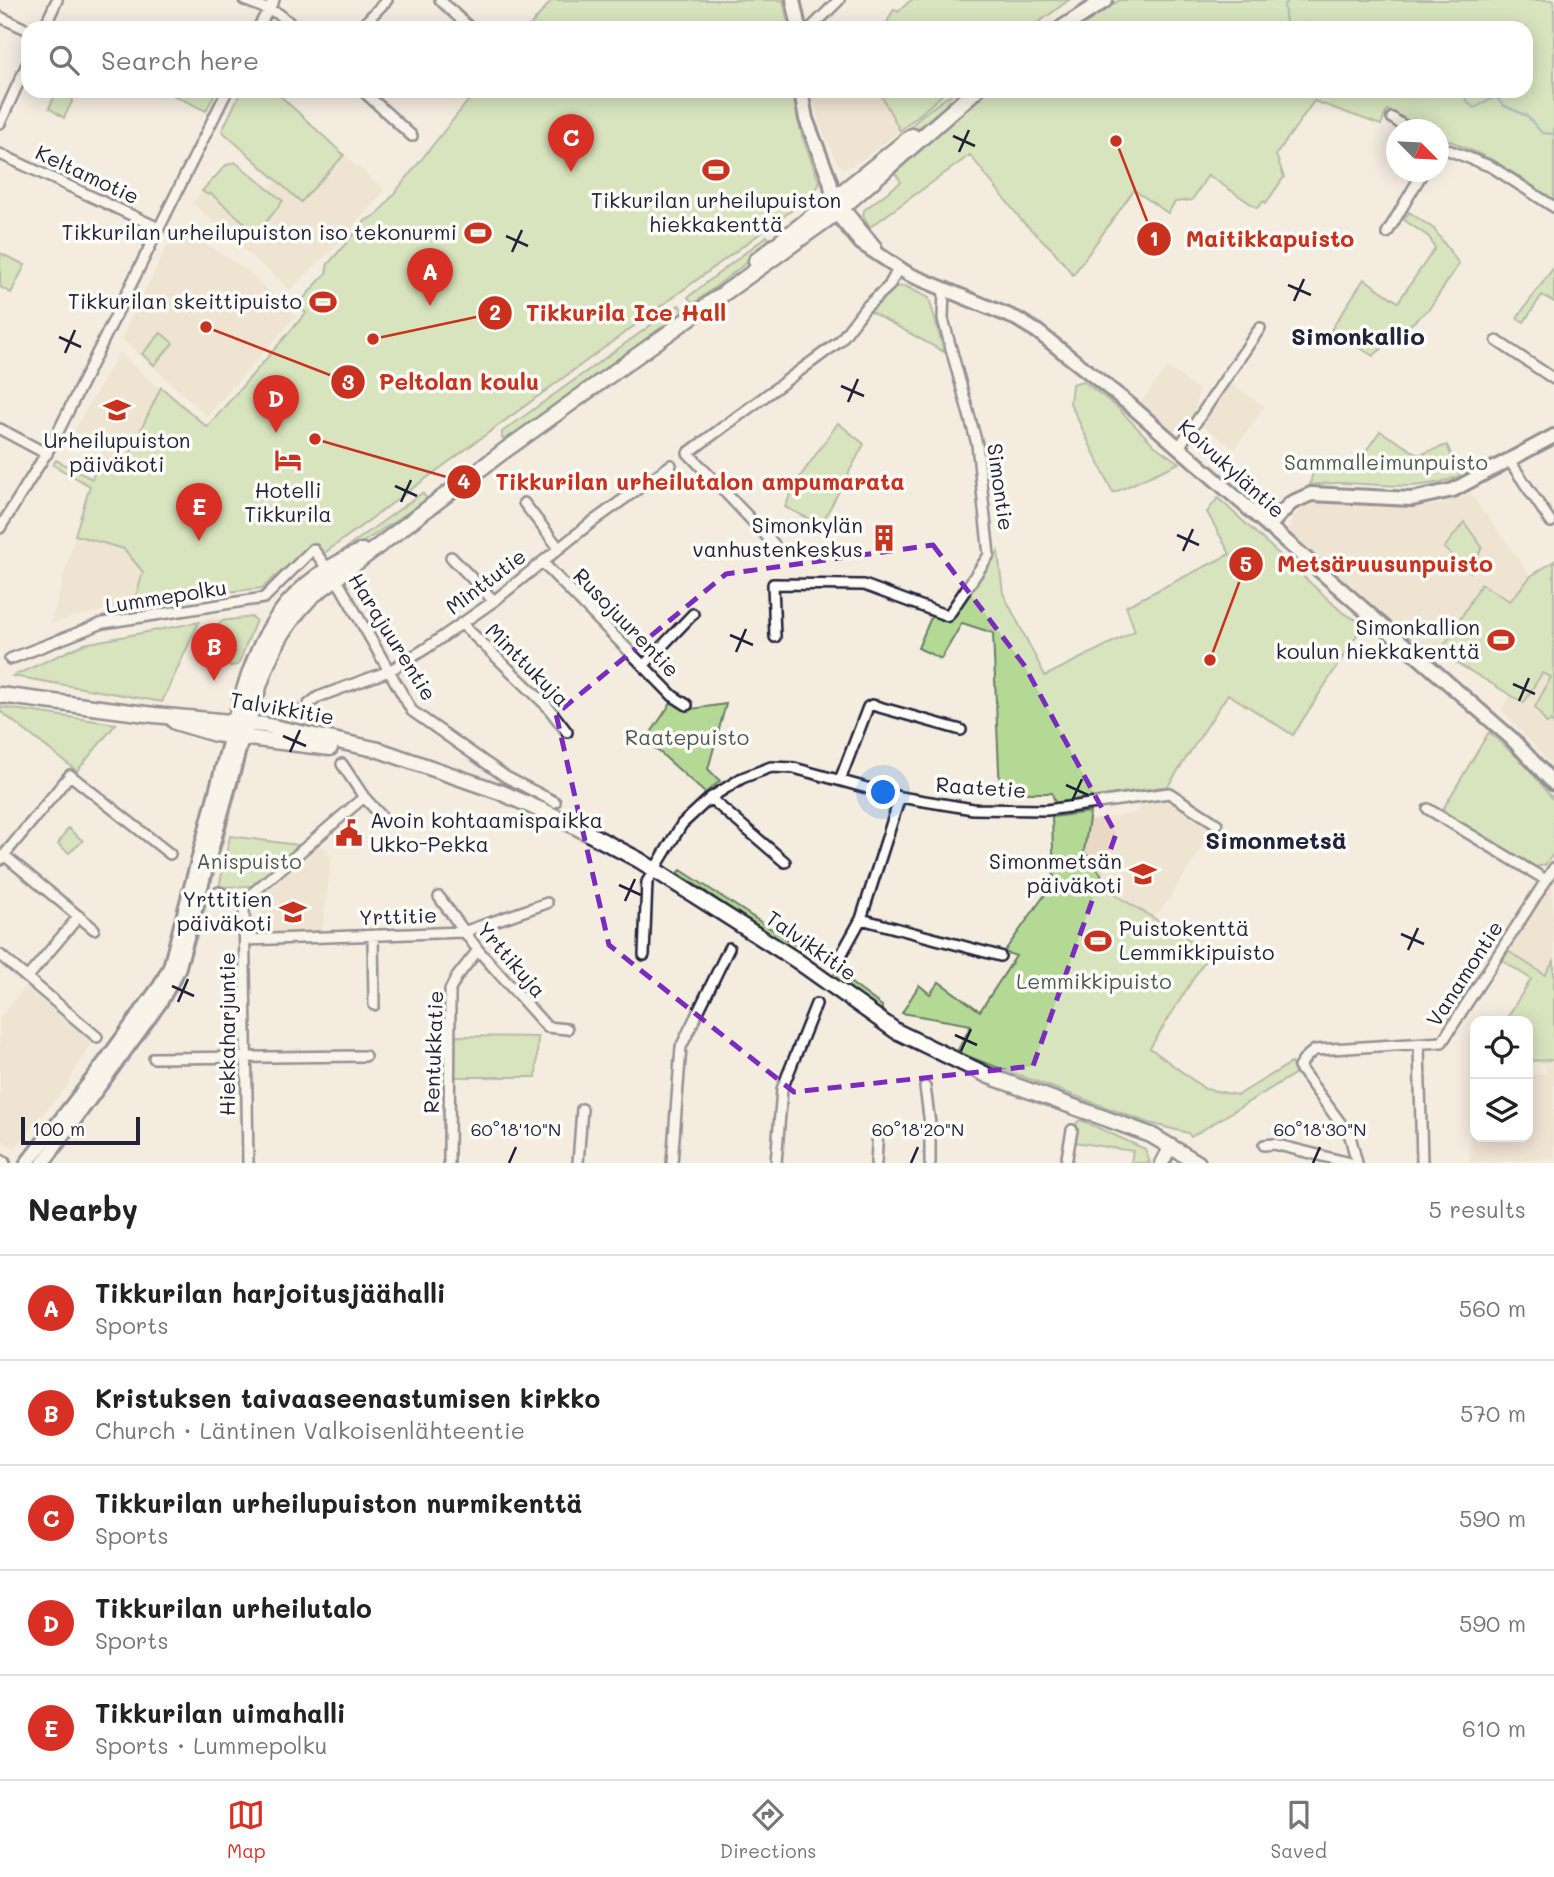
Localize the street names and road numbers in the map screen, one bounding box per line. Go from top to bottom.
street label: Keltamotie [32,138,144,209]
street label: Koivukyläntie [1173,413,1291,523]
street label: Simontie [982,441,1021,532]
street label: Minttutie [440,542,531,620]
street label: Rusojuurentie [568,562,686,682]
street label: Harajuurentie [343,567,443,705]
street label: Lummepolku [103,573,228,618]
street label: Minttukuja [480,616,576,712]
street label: Talvikkitie [228,685,336,730]
street label: Raatetie [935,770,1027,803]
street label: Yrttitie [359,901,437,930]
street label: Talvikkitie [761,904,863,986]
street label: Yrttikuja [472,915,552,1003]
street label: Vanamontie [1420,915,1508,1031]
street label: Hiekkaharjuntie [213,952,240,1116]
street label: Rentukkatie [417,990,448,1114]

